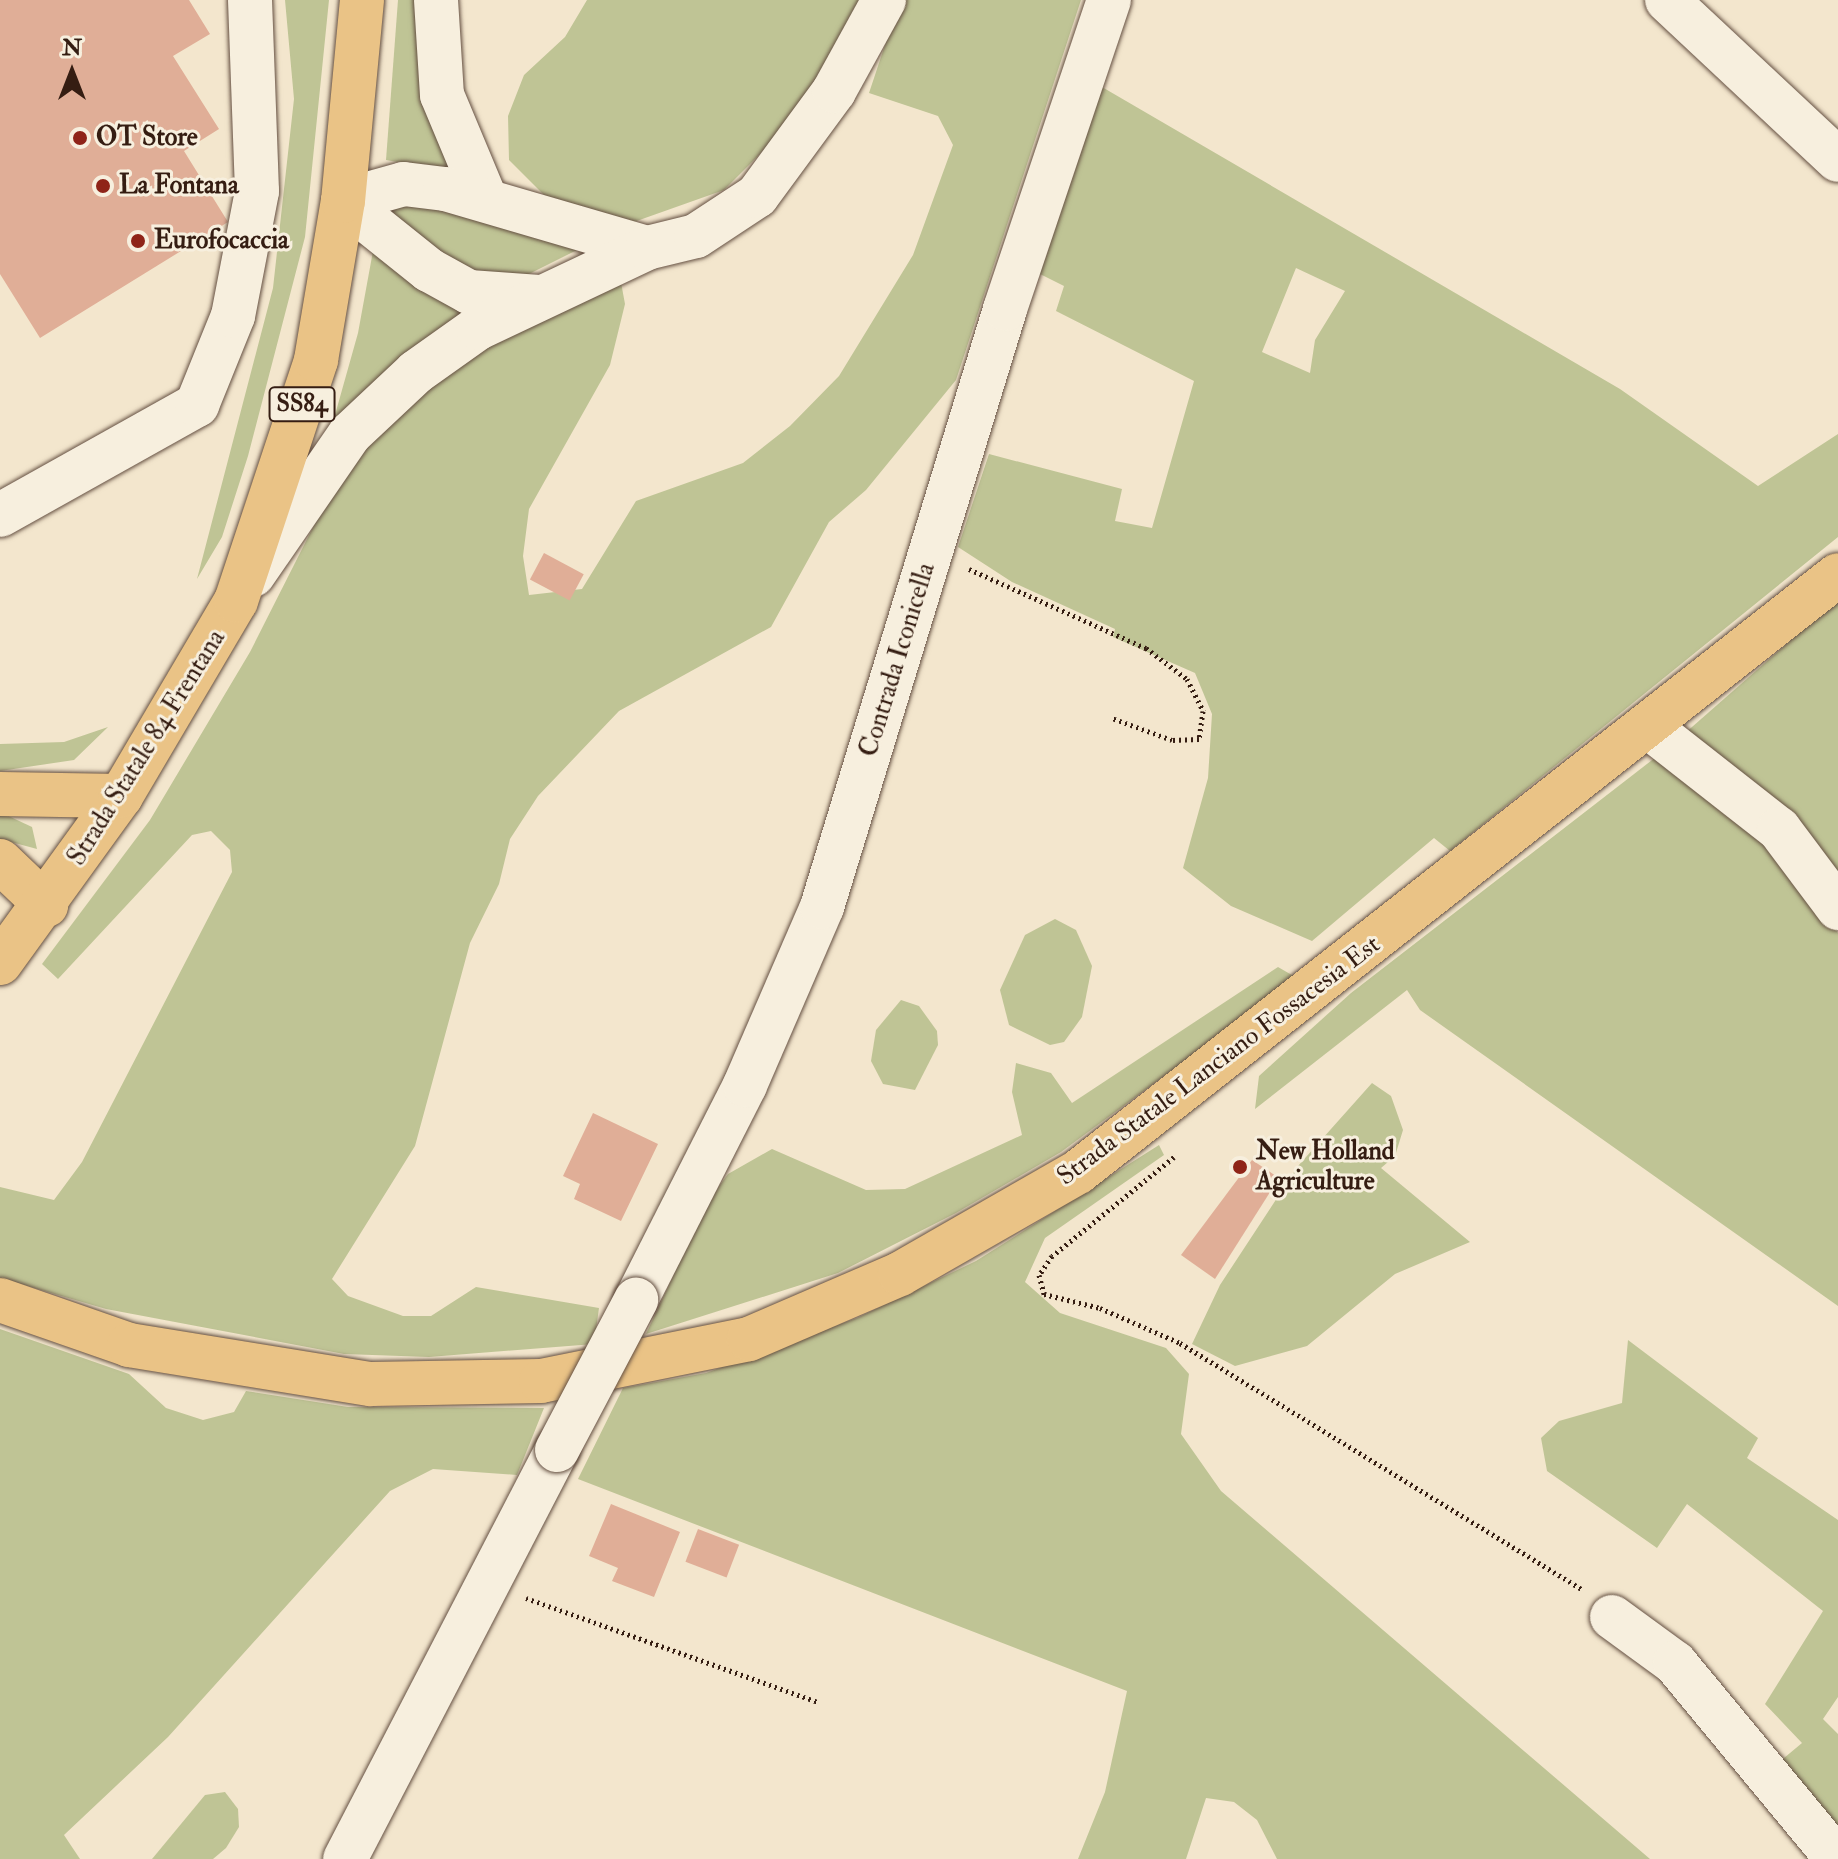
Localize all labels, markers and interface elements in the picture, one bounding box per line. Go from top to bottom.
north arrow [32,32,112,112]
text: N [62,34,82,62]
place label: OT Store [96,122,198,154]
marker: OT Store [71,129,89,147]
place label: La Fontana [119,170,239,202]
marker: La Fontana [94,177,112,195]
place label: Eurofocaccia [154,225,289,257]
marker: Eurofocaccia [129,232,147,250]
road number: SS84 [268,384,336,424]
street label: Contrada Iconicella [854,559,942,761]
street label: Strada Statale 84 Frentana [62,624,232,872]
street label: Strada Statale Lanciano Fossacesia Est [1051,929,1387,1193]
place label: New Holland Agriculture [1256,1136,1395,1198]
marker: New Holland Agriculture [1231,1158,1249,1176]

